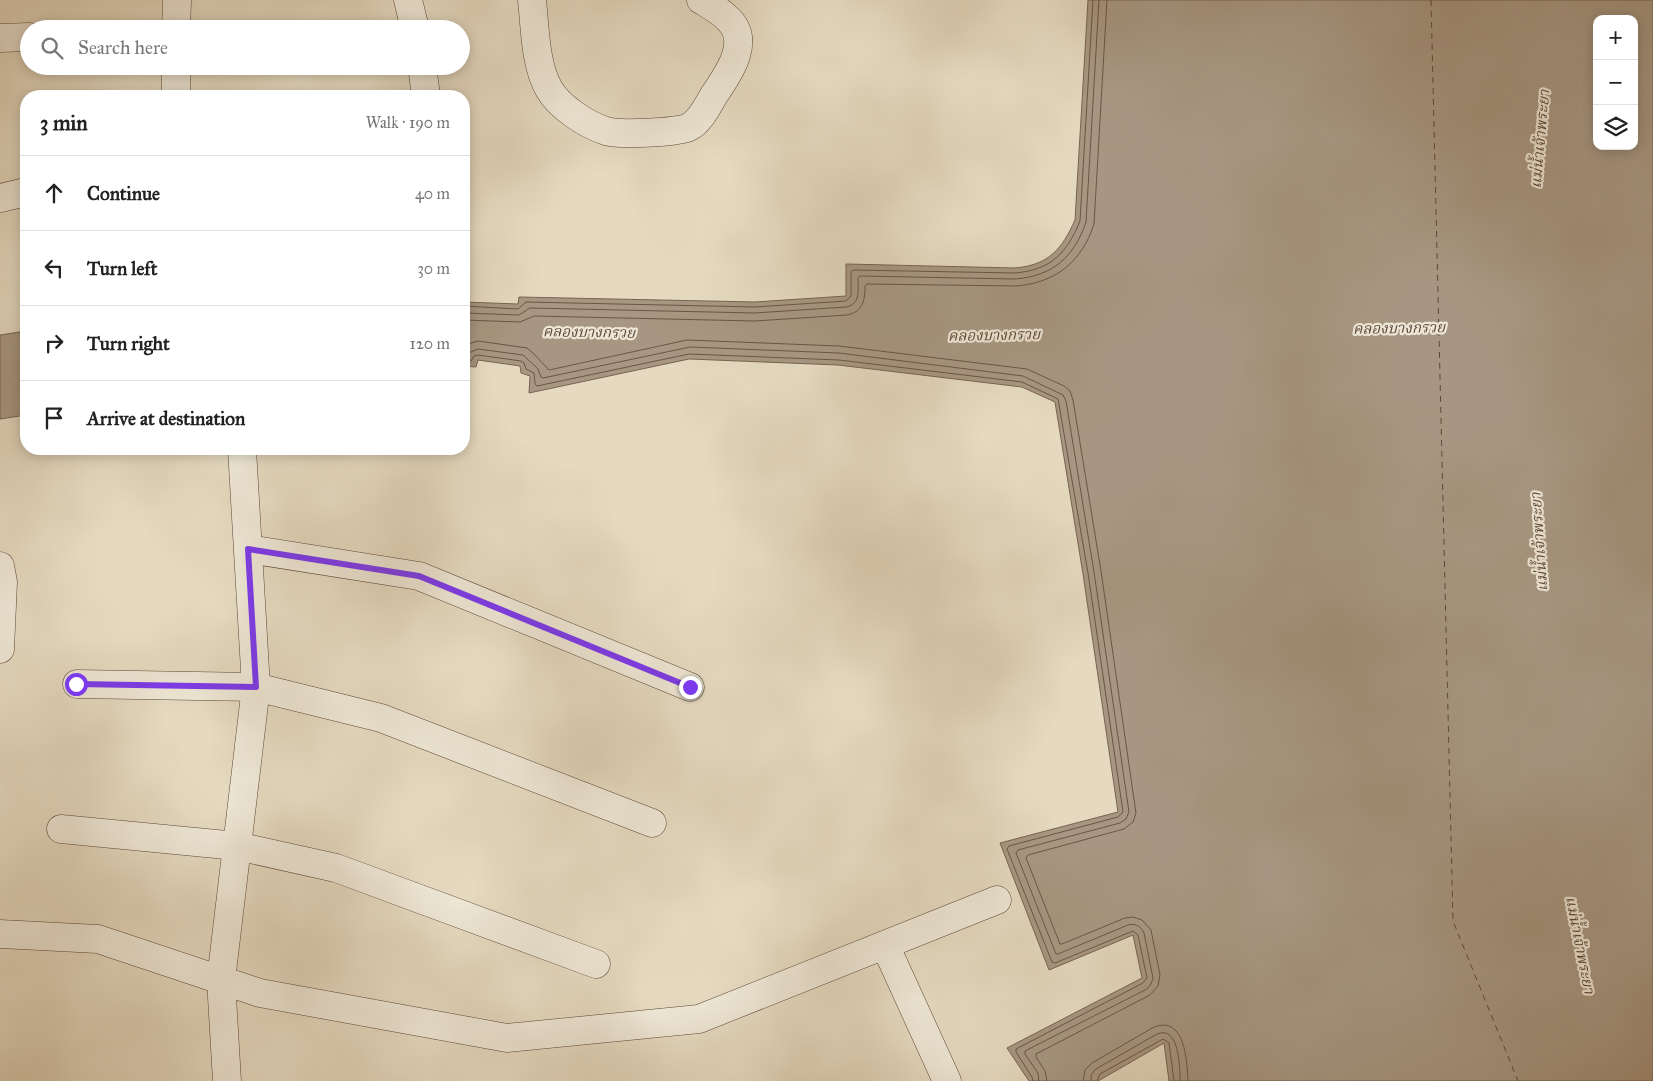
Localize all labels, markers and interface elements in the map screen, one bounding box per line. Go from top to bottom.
map controls [1593,15,1638,150]
button: + [1593,15,1638,60]
search box [20,20,470,75]
icon: search [38,34,66,62]
text: Search here [78,36,168,59]
button: − [1593,60,1638,105]
water label: แม่น้ำเจ้าพระยา [1525,88,1553,189]
button: layers [1593,105,1638,150]
text: 3 min [40,110,88,136]
text: Walk · 190 m [366,113,450,132]
icon: ahead [40,179,68,207]
text: Continue [87,182,160,205]
text: 40 m [415,184,450,203]
icon: left [40,254,68,282]
text: Turn left [87,257,157,280]
text: 30 m [417,259,450,278]
water label: คลองบางกรวย [1353,318,1446,338]
water label: คลองบางกรวย [543,322,636,342]
water label: คลองบางกรวย [948,325,1041,345]
icon: right [40,329,68,357]
text: Turn right [87,332,170,355]
text: 120 m [410,334,450,353]
icon: arrive [40,404,68,432]
text: Arrive at destination [87,407,245,430]
water label: แม่น้ำเจ้าพระยา [1525,491,1551,592]
route start [65,673,88,696]
route end [679,676,702,699]
water label: แม่น้ำเจ้าพระยา [1562,894,1600,996]

